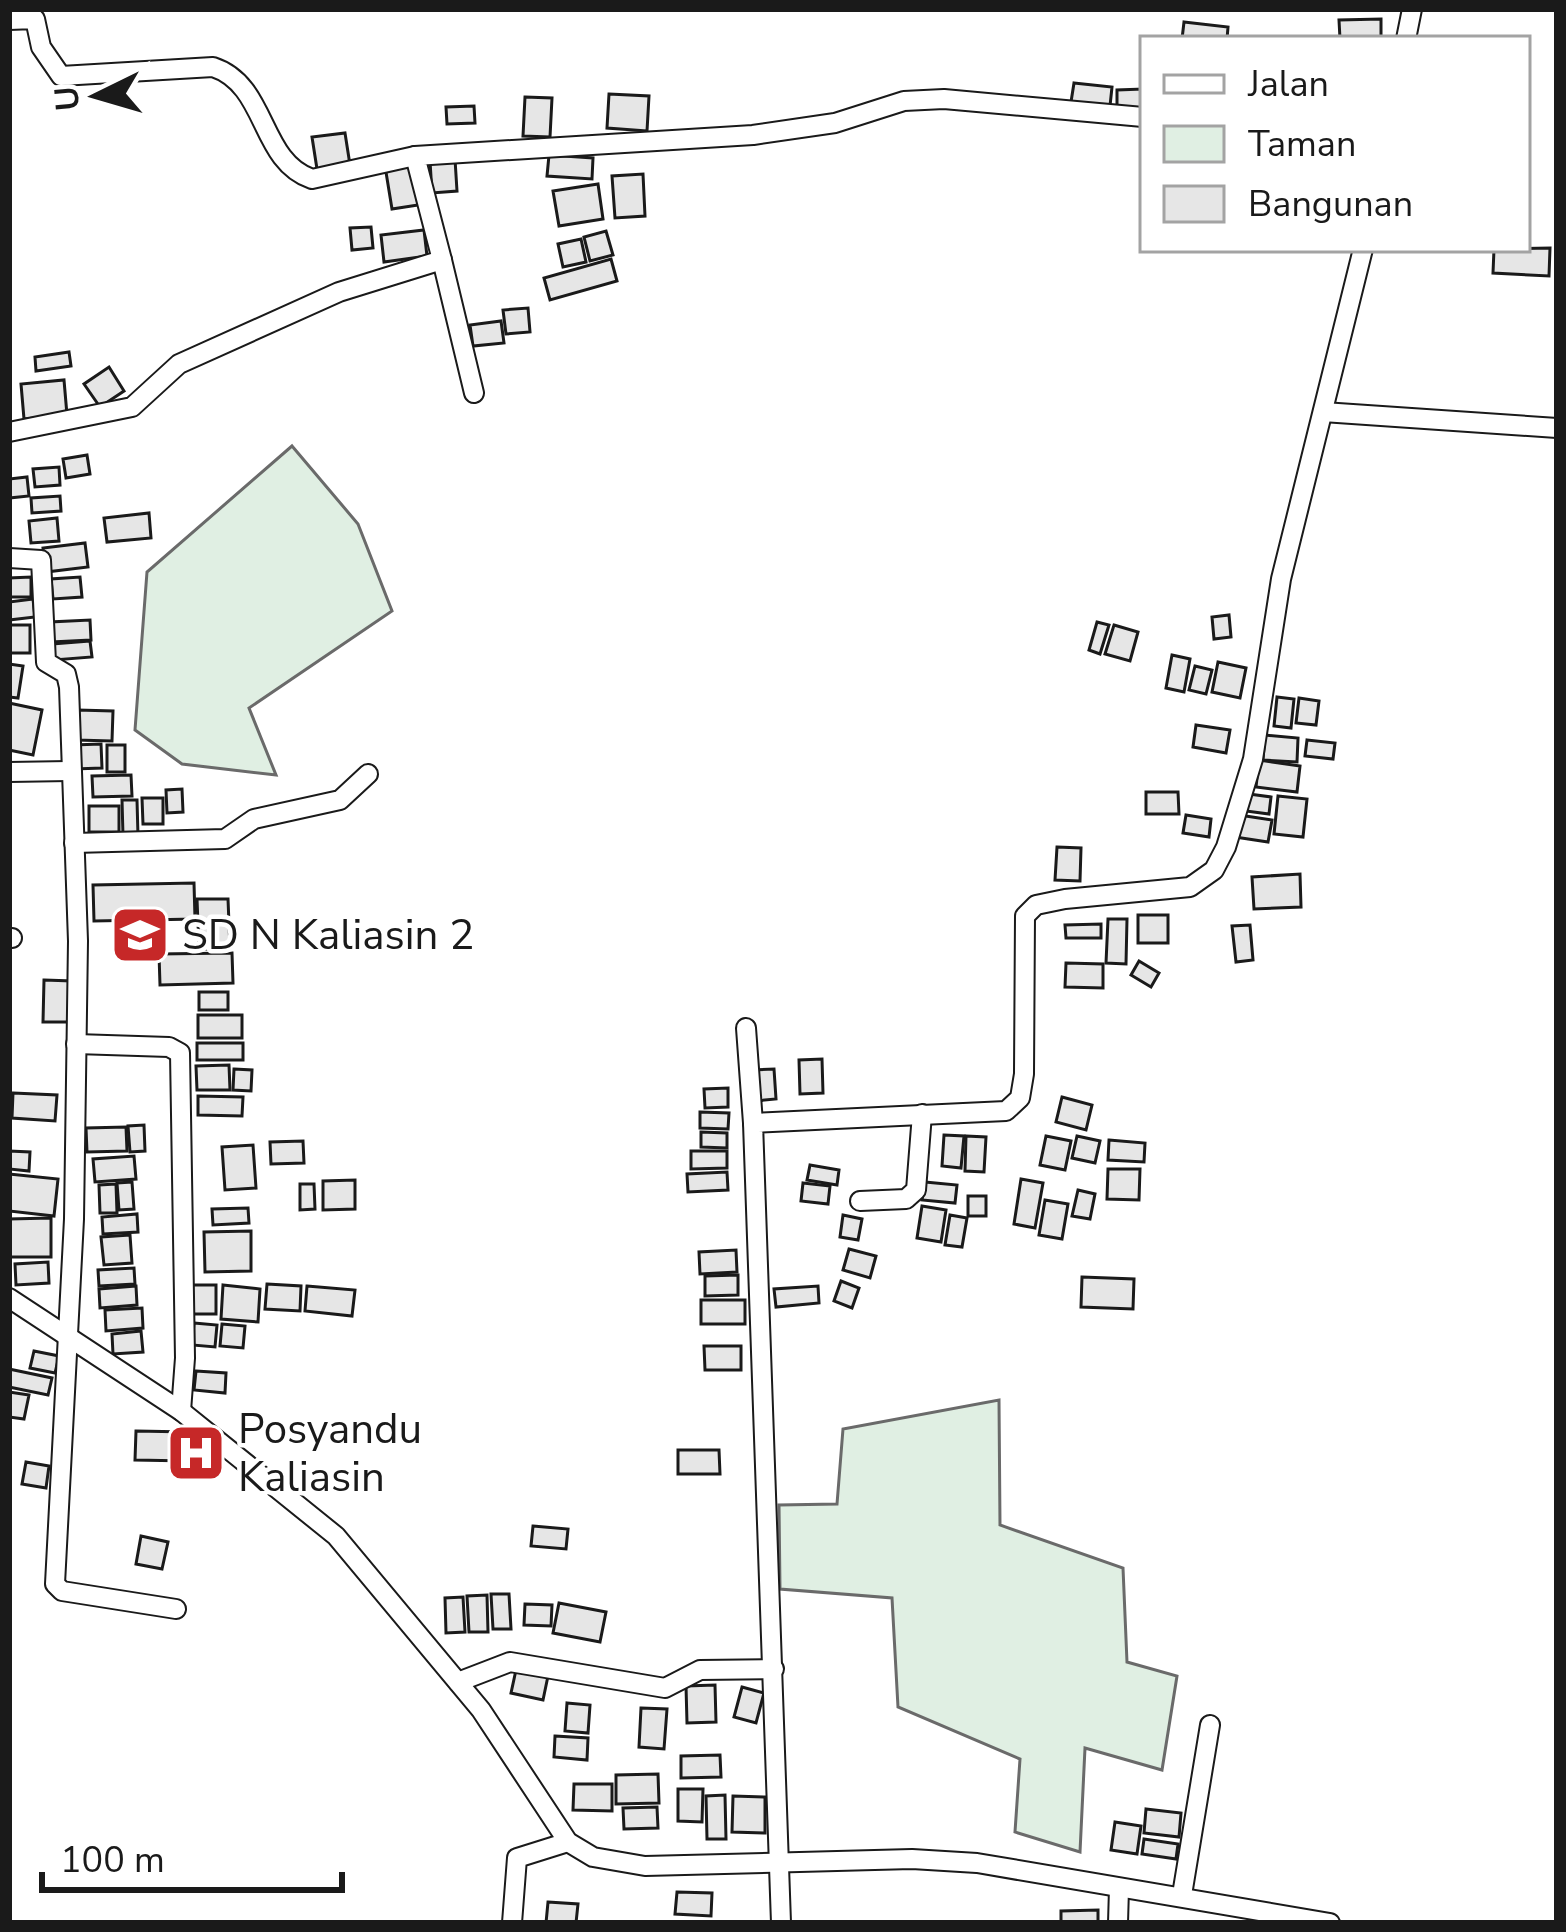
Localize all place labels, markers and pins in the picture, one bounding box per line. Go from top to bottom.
school or university icon: SD N Kaliasin 2 [109,904,171,966]
place label: SD N Kaliasin 2 [182,907,474,964]
place label: Posyandu Kaliasin [238,1401,422,1506]
hospital icon: Posyandu Kaliasin [165,1422,227,1484]

